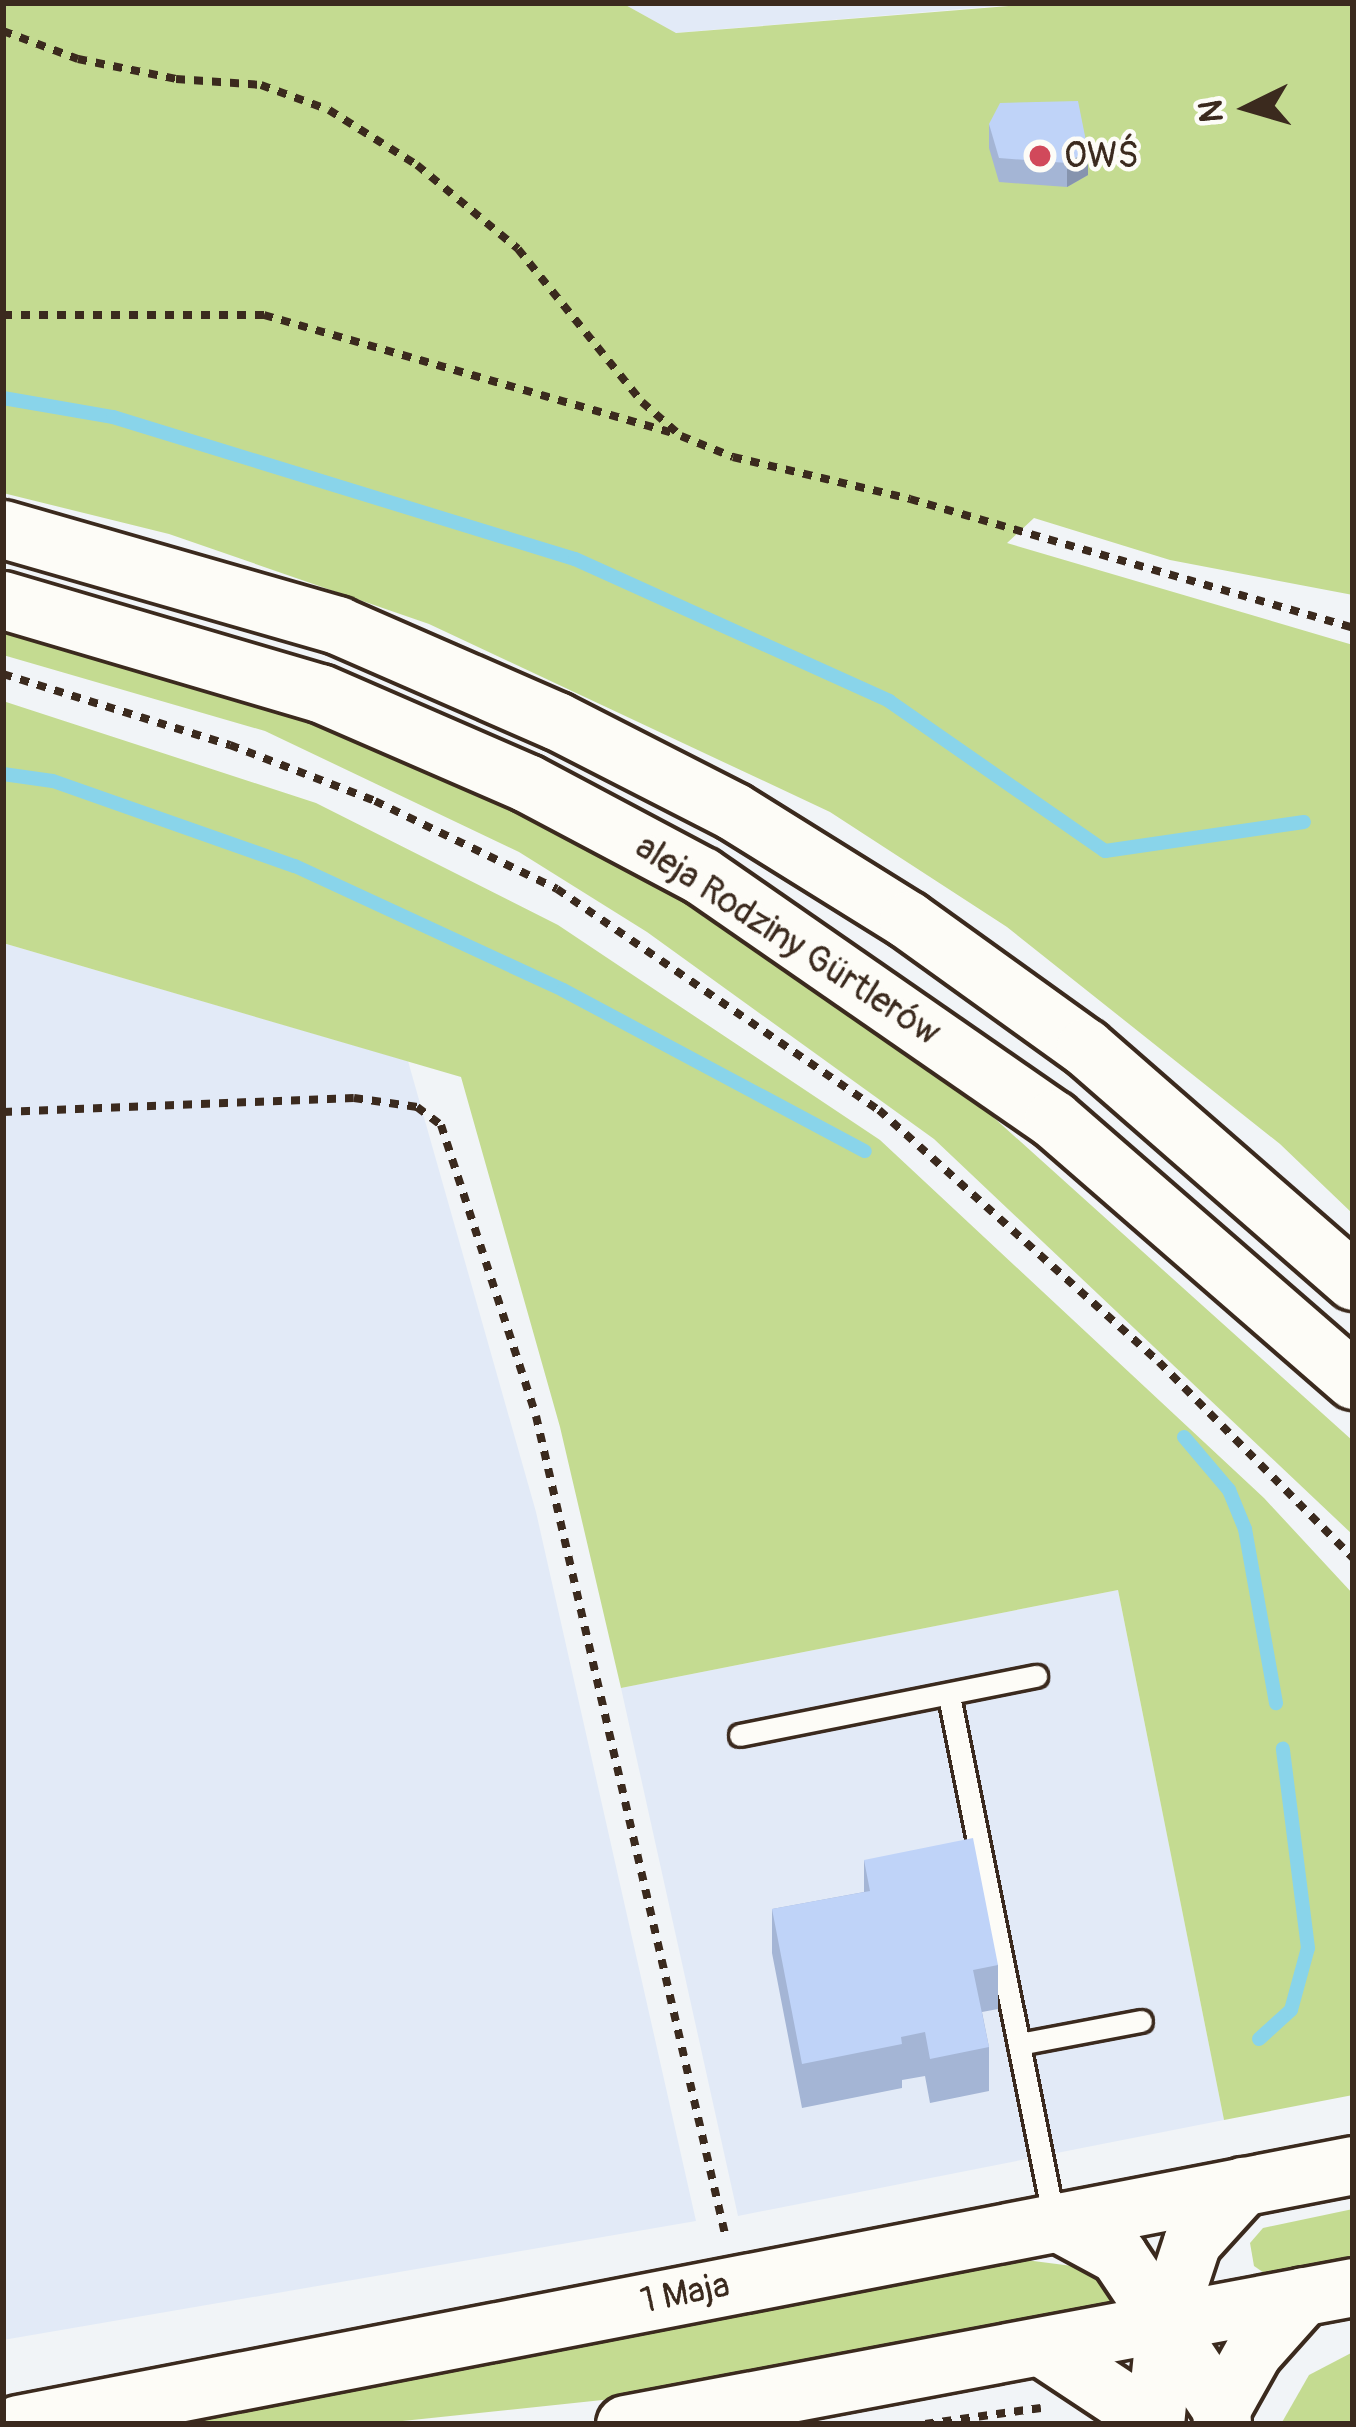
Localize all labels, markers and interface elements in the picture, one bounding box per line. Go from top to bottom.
north arrow [1188,48,1308,168]
text: N [1190,98,1233,124]
place label: OWŚ [1064,134,1139,178]
marker: OWŚ [1027,143,1053,169]
street label: aleja Rodziny Gürtlerów [628,825,948,1055]
street label: 1 Maja [637,2263,733,2323]

